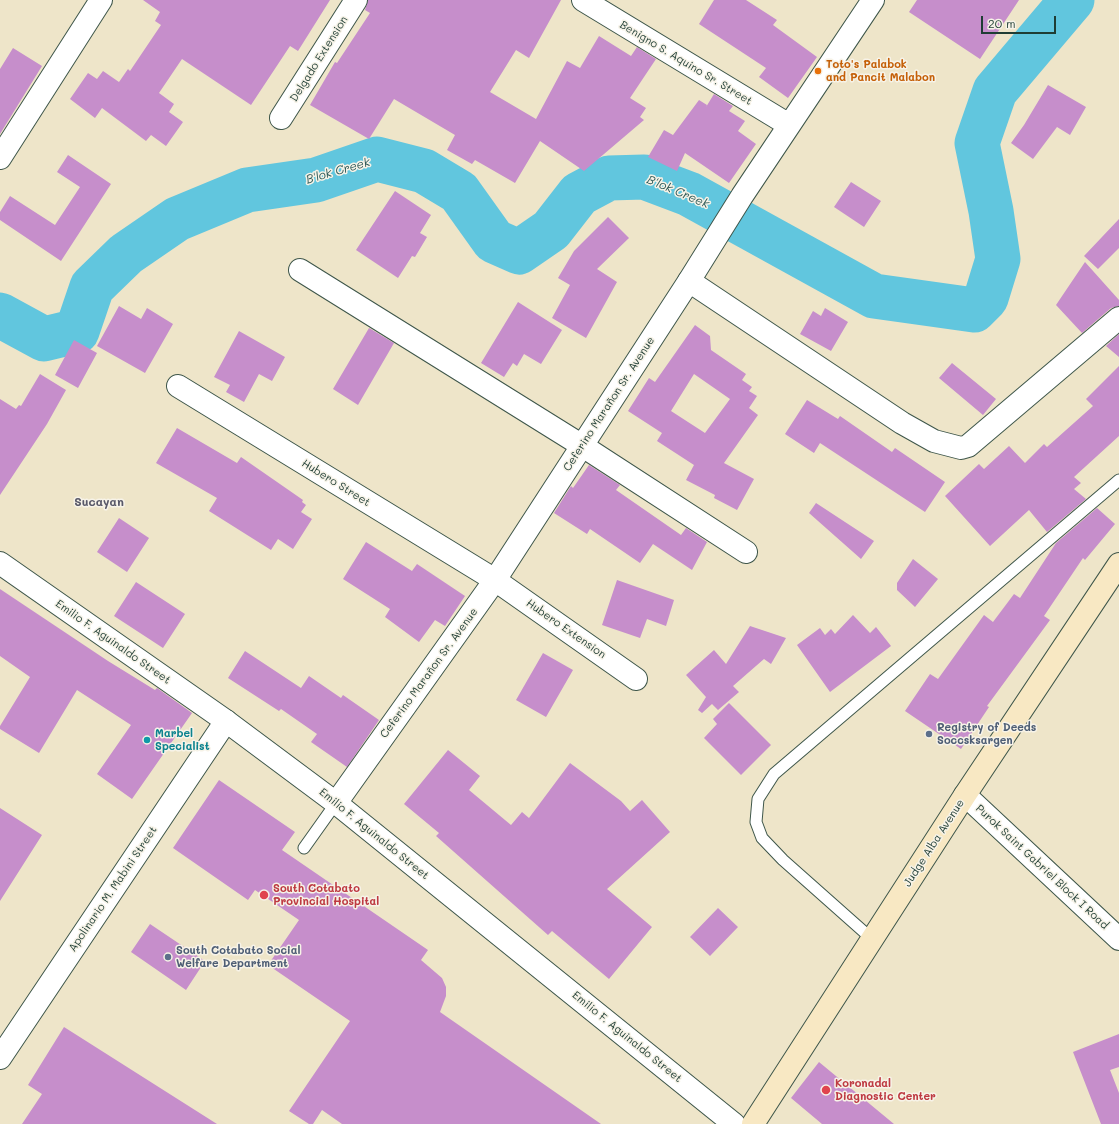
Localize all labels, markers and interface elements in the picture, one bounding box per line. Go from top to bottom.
scale bar [983,8,1058,34]
street label: Delgado Extension [287,14,351,104]
text: 20 m [988,15,1016,31]
street label: Benigno S. Aquino Sr. Street [617,18,755,108]
place label: Toto's Palabok and Pancit Malabon [826,58,935,84]
marker: Toto's Palabok and Pancit Malabon [813,66,823,76]
water label: B'lok Creek [304,155,372,187]
water label: B'lok Creek [645,172,711,212]
street label: Ceferino Marañon Sr. Avenue [561,334,657,474]
street label: Hubero Street [299,457,373,509]
district label: Sucayan [74,495,124,509]
street label: Emilio F. Aguinaldo Street [53,597,173,687]
street label: Hubero Extension [524,597,608,661]
street label: Ceferino Marañon Sr. Avenue [377,605,481,741]
place label: Registry of Deeds Soccsksargen [937,721,1036,747]
place label: Marbel Specialist [155,727,210,753]
marker: Registry of Deeds Soccsksargen [924,729,934,739]
marker: Marbel Specialist [142,735,152,745]
street label: Emilio F. Aguinaldo Street [316,786,432,882]
street label: Judge Alba Avenue [901,797,967,889]
street label: Purok Saint Gabriel Block I Road [973,802,1111,932]
street label: Apolinario M. Mabini Street [66,824,160,954]
place label: South Cotabato Provincial Hospital [273,882,379,908]
marker: South Cotabato Provincial Hospital [258,889,270,901]
place label: South Cotabato Social Welfare Department [176,944,300,970]
marker: South Cotabato Social Welfare Department [163,952,173,962]
street label: Emilio F. Aguinaldo Street [569,989,685,1085]
place label: Koronadal Diagnostic Center [835,1077,936,1103]
marker: Koronadal Diagnostic Center [820,1084,832,1096]

